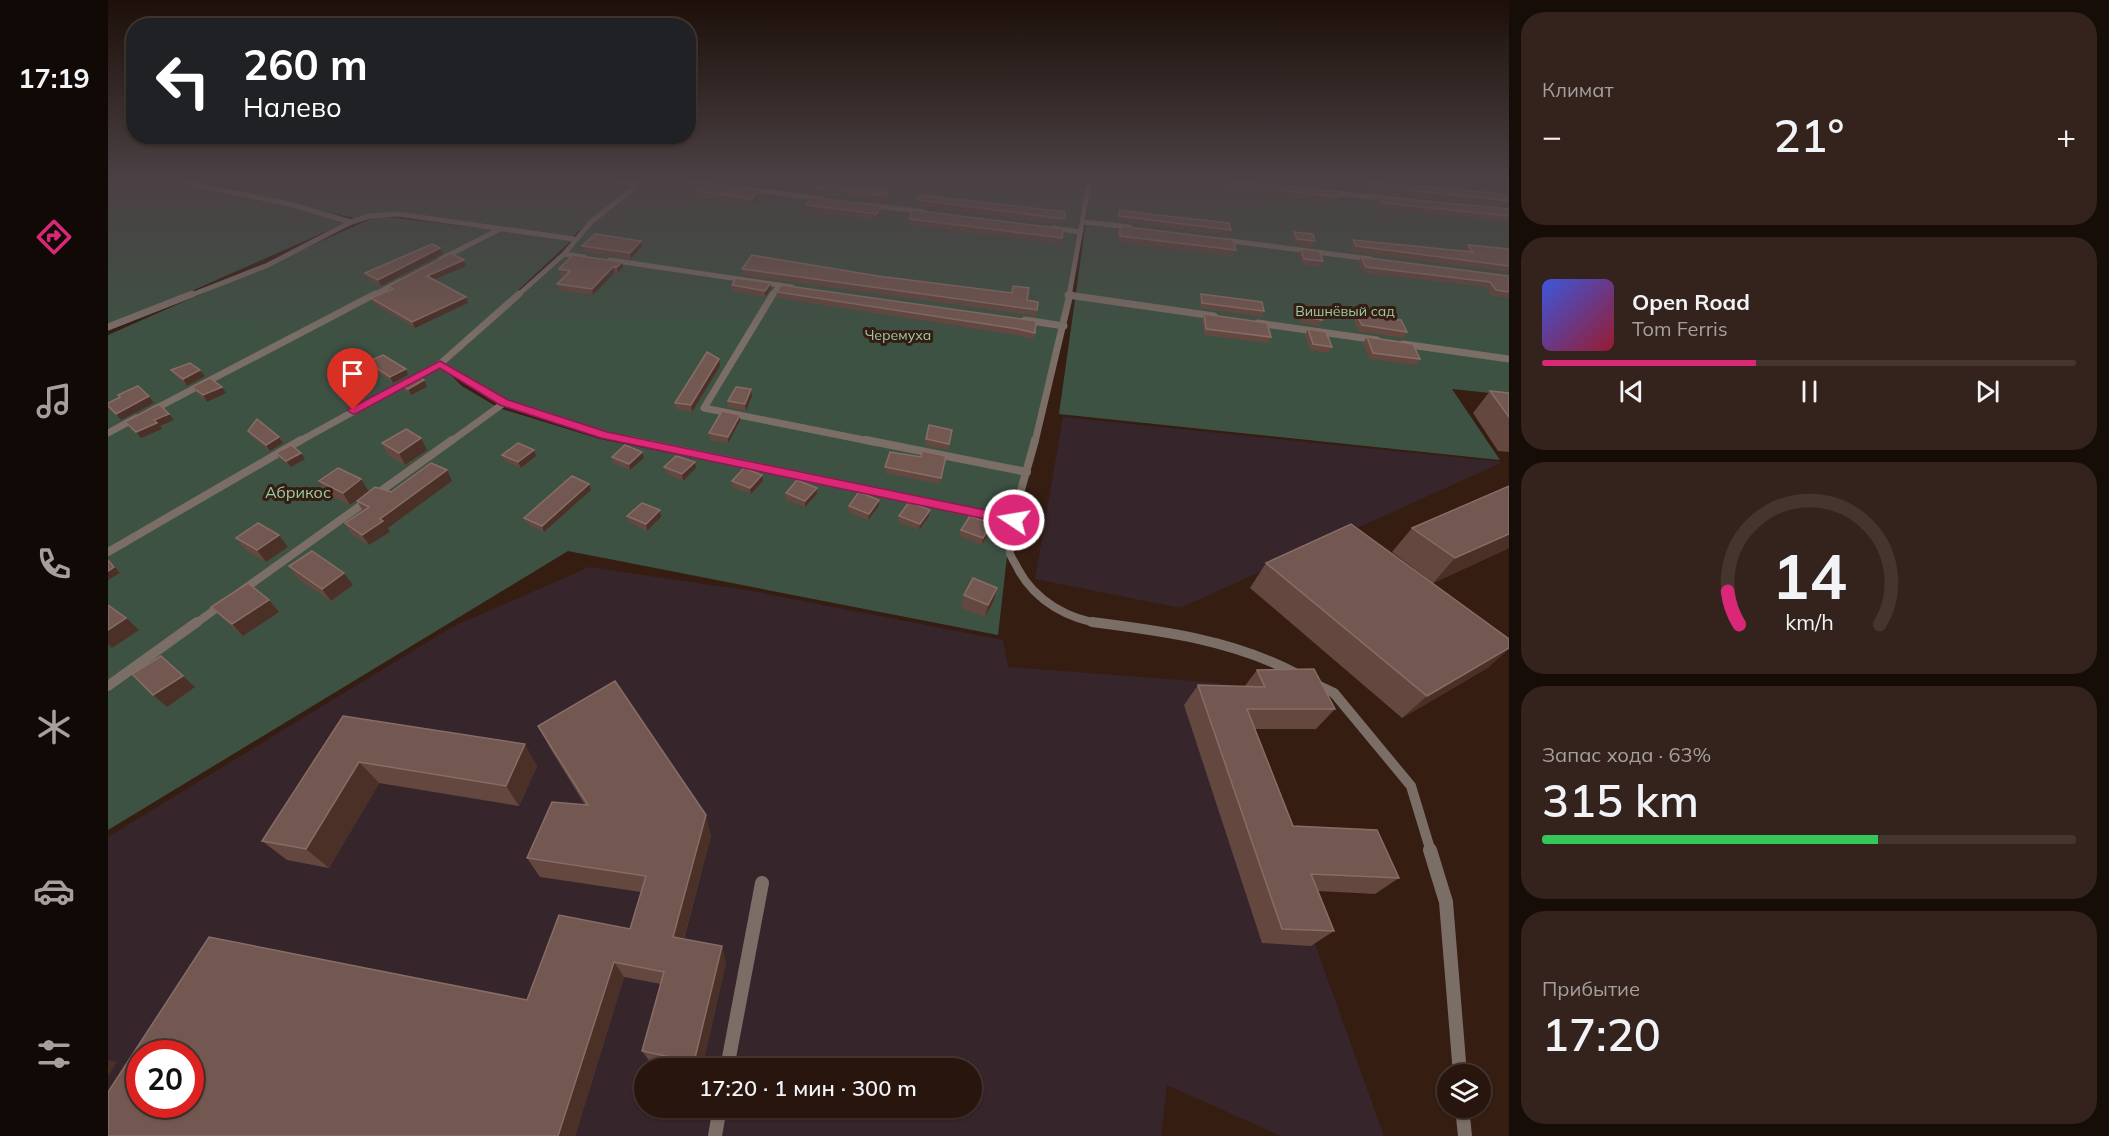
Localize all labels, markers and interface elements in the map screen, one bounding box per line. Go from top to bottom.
text: 260 m [243,38,368,91]
icon: left [144,42,222,120]
text: 17:19 [18,61,90,95]
text: Климат [1542,77,1614,102]
text: Налево [243,90,342,124]
text: 21° [1774,107,1844,163]
text: − [1542,115,1562,156]
text: + [2056,115,2076,156]
icon: directions [33,216,75,258]
text: Open Road [1632,288,1750,316]
park label: Вишнёвый сад [1295,302,1395,320]
text: Tom Ferris [1632,316,1728,341]
park label: Черемуха [865,326,931,344]
pin [327,348,378,410]
icon: arrive [336,357,369,390]
icon: previous [1615,375,1648,408]
icon: pause [1793,375,1826,408]
icon: next [1971,375,2004,408]
icon: music [33,380,75,422]
park label: Абрикос [265,482,331,502]
position arrow [982,488,1046,552]
text: 14 [1772,536,1846,615]
icon: phone [33,543,75,585]
text: km/h [1785,608,1833,635]
icon: climate [33,706,75,748]
text: Запас хода · 63% [1542,742,1711,767]
text: 315 km [1542,772,1699,828]
icon: car [33,870,75,912]
text: Прибытие [1542,976,1640,1001]
text: 17:20 [1542,1006,1661,1062]
icon: filters [33,1033,75,1075]
speed limit sign: 20 [126,1040,204,1118]
map controls [1437,1064,1491,1118]
button: layers [1437,1064,1491,1118]
text: 17:20 · 1 мин · 300 m [699,1074,917,1102]

